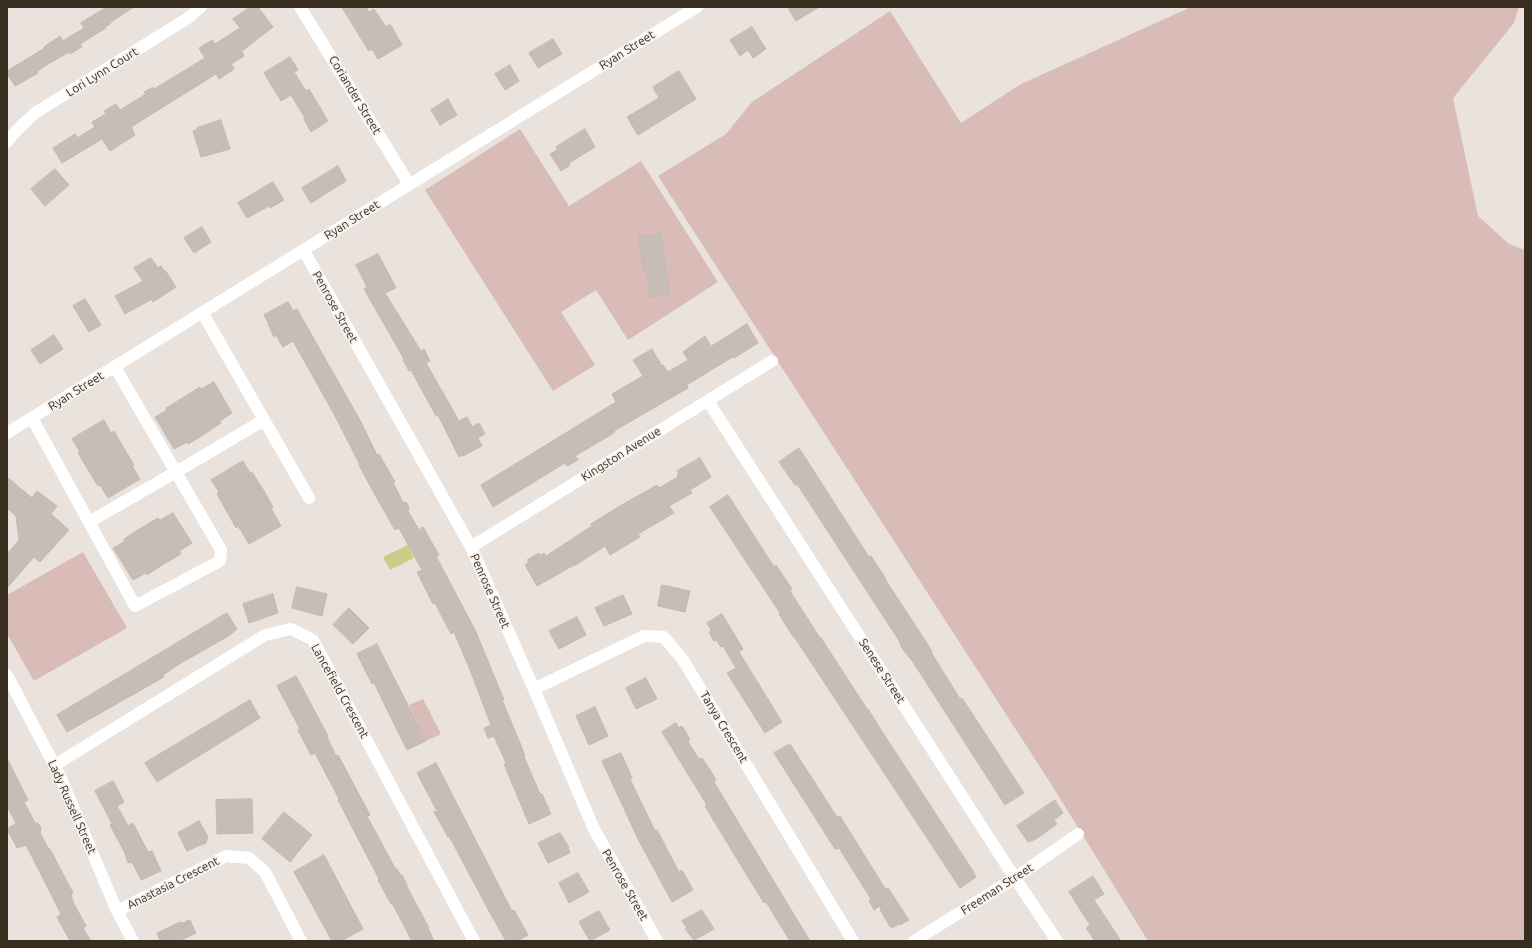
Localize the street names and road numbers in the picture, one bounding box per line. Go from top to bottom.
street label: Ryan Street [597,27,657,73]
street label: Lori Lynn Court [63,44,141,100]
street label: Coriander Street [326,53,384,137]
street label: Ryan Street [322,197,382,243]
street label: Penrose Street [309,269,361,345]
street label: Ryan Street [46,368,106,414]
street label: Kingston Avenue [579,424,663,484]
street label: Penrose Street [467,552,513,630]
street label: Senese Street [856,636,908,706]
street label: Lancefield Crescent [308,641,372,741]
street label: Tanya Crescent [697,688,751,766]
street label: Lady Russell Street [45,758,99,856]
street label: Penrose Street [599,847,651,923]
street label: Anastasia Crescent [125,854,221,912]
street label: Freeman Street [958,860,1036,918]

